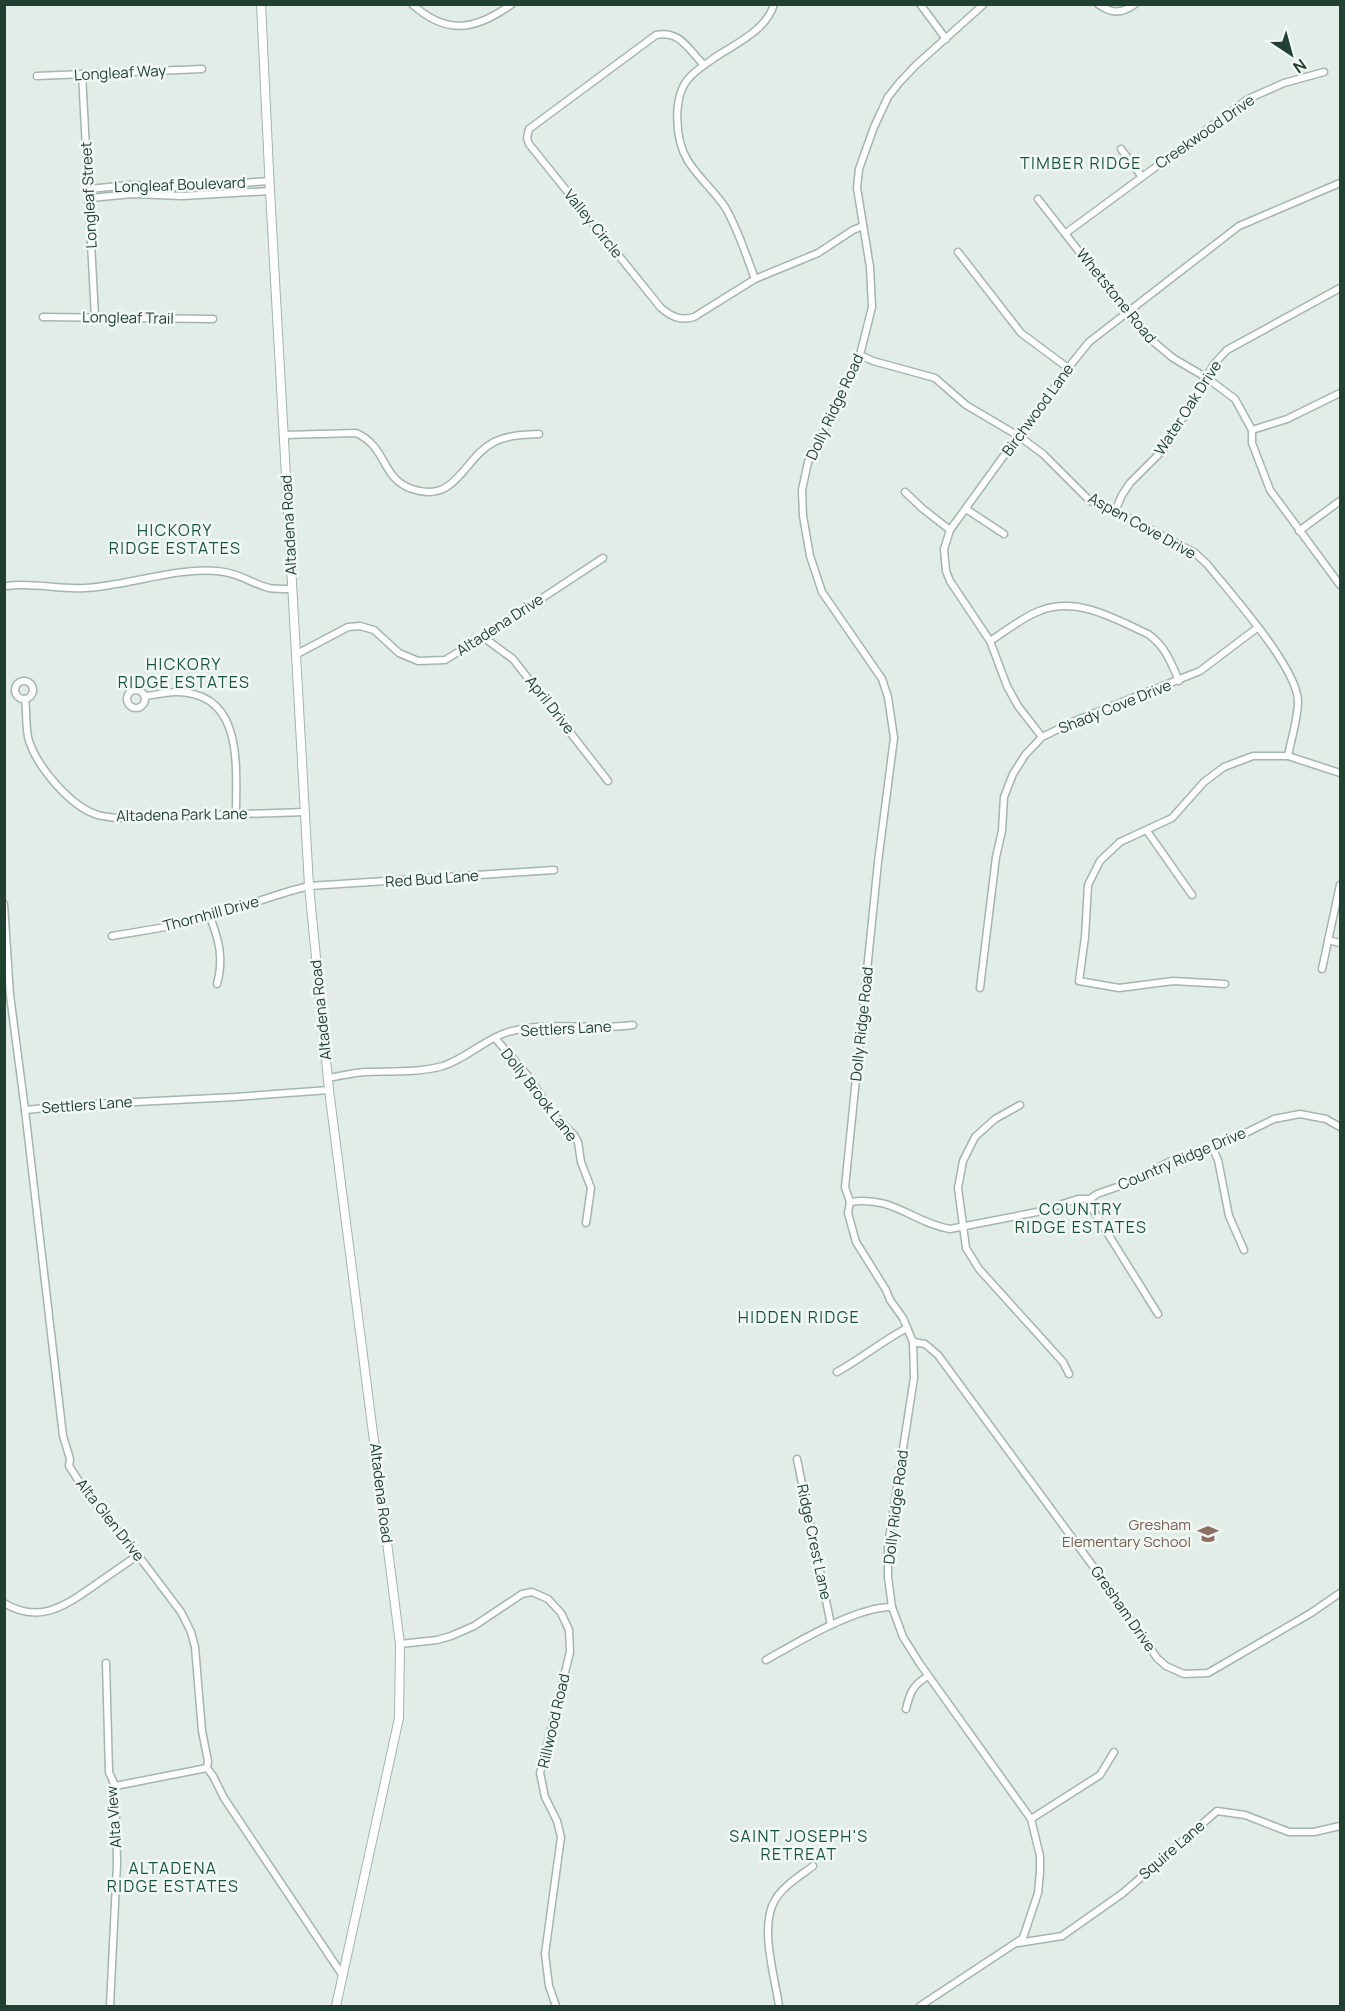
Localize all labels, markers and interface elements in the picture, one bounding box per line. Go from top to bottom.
north arrow [1261,24,1321,84]
text: N [1289,54,1311,78]
street label: Longleaf Way [73,60,167,85]
street label: Creekwood Drive [1151,89,1259,174]
street label: Longleaf Street [75,141,102,249]
district label: TIMBER RIDGE [1020,152,1142,174]
street label: Longleaf Boulevard [114,172,246,197]
street label: Valley Circle [559,185,628,263]
street label: Whetstone Road [1072,244,1161,348]
street label: Longleaf Trail [82,306,174,329]
street label: Dolly Ridge Road [801,350,868,463]
street label: Water Oak Drive [1149,356,1226,459]
street label: Birchwood Lane [997,359,1078,460]
street label: Altadena Road [275,474,302,576]
street label: Aspen Cove Drive [1085,487,1200,564]
district label: HICKORY RIDGE ESTATES [109,519,241,559]
street label: Altadena Drive [452,588,548,661]
district label: HICKORY RIDGE ESTATES [118,653,250,693]
street label: April Drive [521,671,580,738]
street label: Shady Cove Drive [1055,674,1174,739]
street label: Altadena Park Lane [116,803,248,826]
street label: Red Bud Lane [384,865,480,892]
street label: Thornhill Drive [161,891,261,936]
street label: Altadena Road [305,959,336,1061]
street label: Dolly Ridge Road [845,966,878,1082]
street label: Settlers Lane [520,1016,612,1041]
street label: Dolly Brook Lane [496,1044,583,1146]
street label: Settlers Lane [41,1091,133,1118]
street label: Country Ridge Drive [1115,1122,1249,1195]
district label: COUNTRY RIDGE ESTATES [1015,1198,1147,1238]
district label: HIDDEN RIDGE [738,1306,860,1328]
street label: Altadena Road [365,1442,398,1544]
street label: Dolly Ridge Road [878,1449,913,1565]
street label: Alta Glen Drive [71,1474,150,1566]
street label: Ridge Crest Lane [792,1482,837,1602]
place label: Gresham Elementary School [1062,1514,1191,1552]
school or university icon: Gresham Elementary School [1196,1522,1220,1546]
street label: Gresham Drive [1086,1562,1161,1656]
street label: Rillwood Road [532,1672,575,1770]
street label: Alta View [101,1785,126,1849]
street label: Squire Lane [1134,1815,1209,1884]
district label: SAINT JOSEPH'S RETREAT [729,1825,869,1865]
district label: ALTADENA RIDGE ESTATES [107,1857,239,1897]

